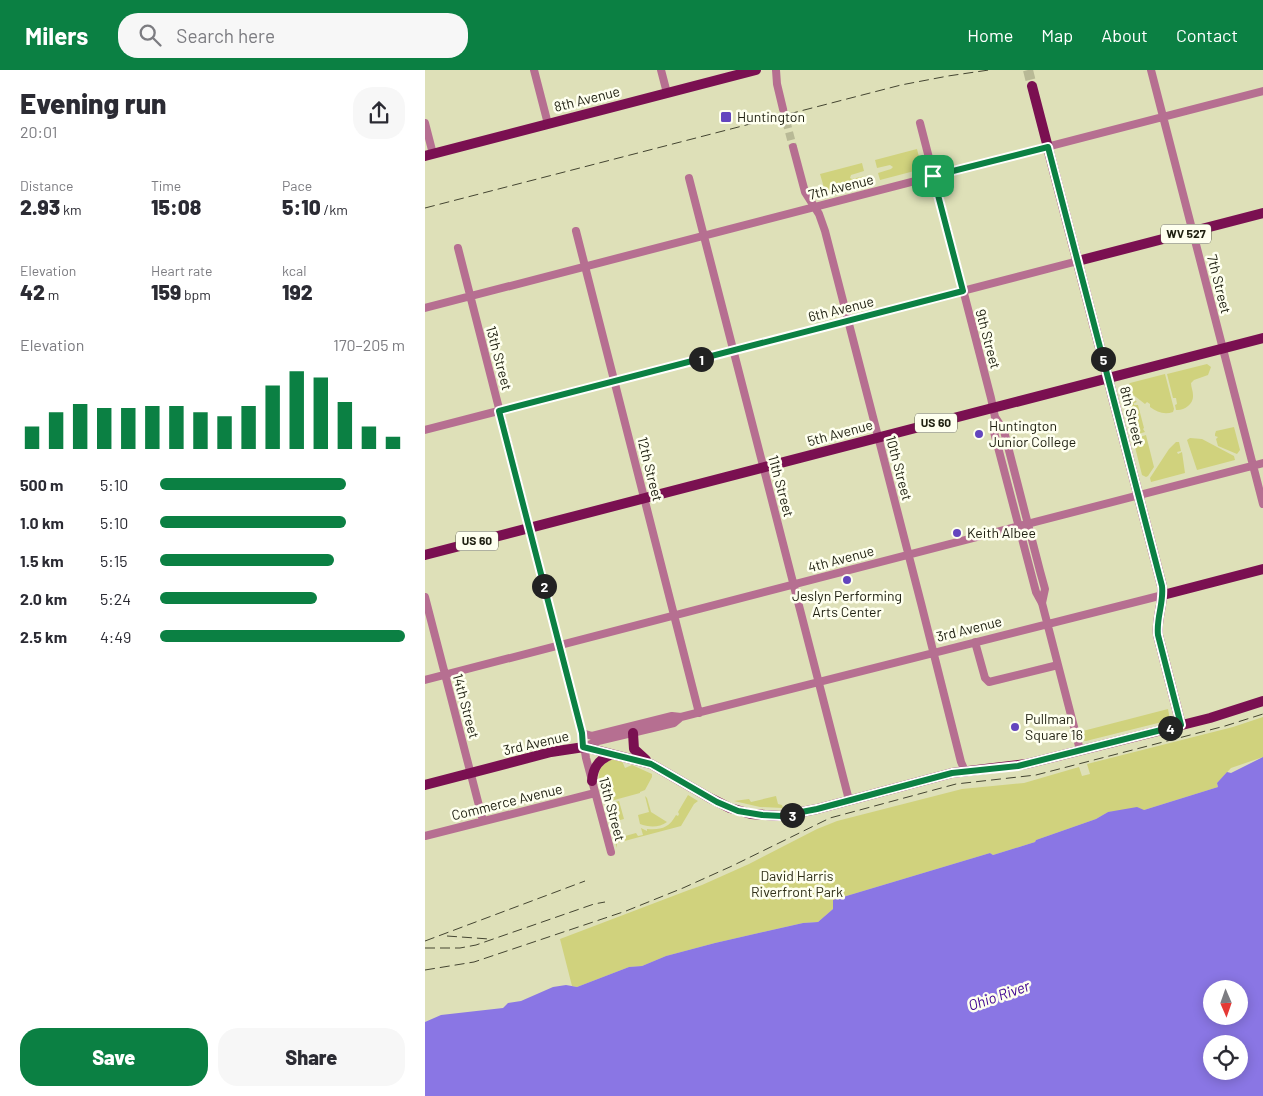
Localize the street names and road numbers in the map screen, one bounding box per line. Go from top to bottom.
street label: 8th Avenue [552,82,622,115]
street label: 7th Avenue [807,170,875,203]
road number: WV 527 [1161,224,1211,243]
street label: 7th Street [1204,253,1235,315]
street label: 6th Avenue [806,292,876,325]
street label: 9th Street [972,307,1005,371]
street label: 13th Street [483,324,516,392]
street label: 8th Street [1117,384,1148,448]
road number: US 60 [915,413,957,432]
street label: 5th Avenue [805,416,874,449]
street label: 10th Street [883,434,916,502]
street label: 12th Street [634,435,667,503]
street label: 11th Street [765,453,798,519]
road number: US 60 [456,532,498,551]
street label: 4th Avenue [806,542,876,575]
street label: 3rd Avenue [934,612,1004,645]
street label: 14th Street [450,672,483,740]
street label: 3rd Avenue [501,727,571,758]
street label: 13th Street [596,775,629,843]
street label: Commerce Avenue [450,780,564,824]

